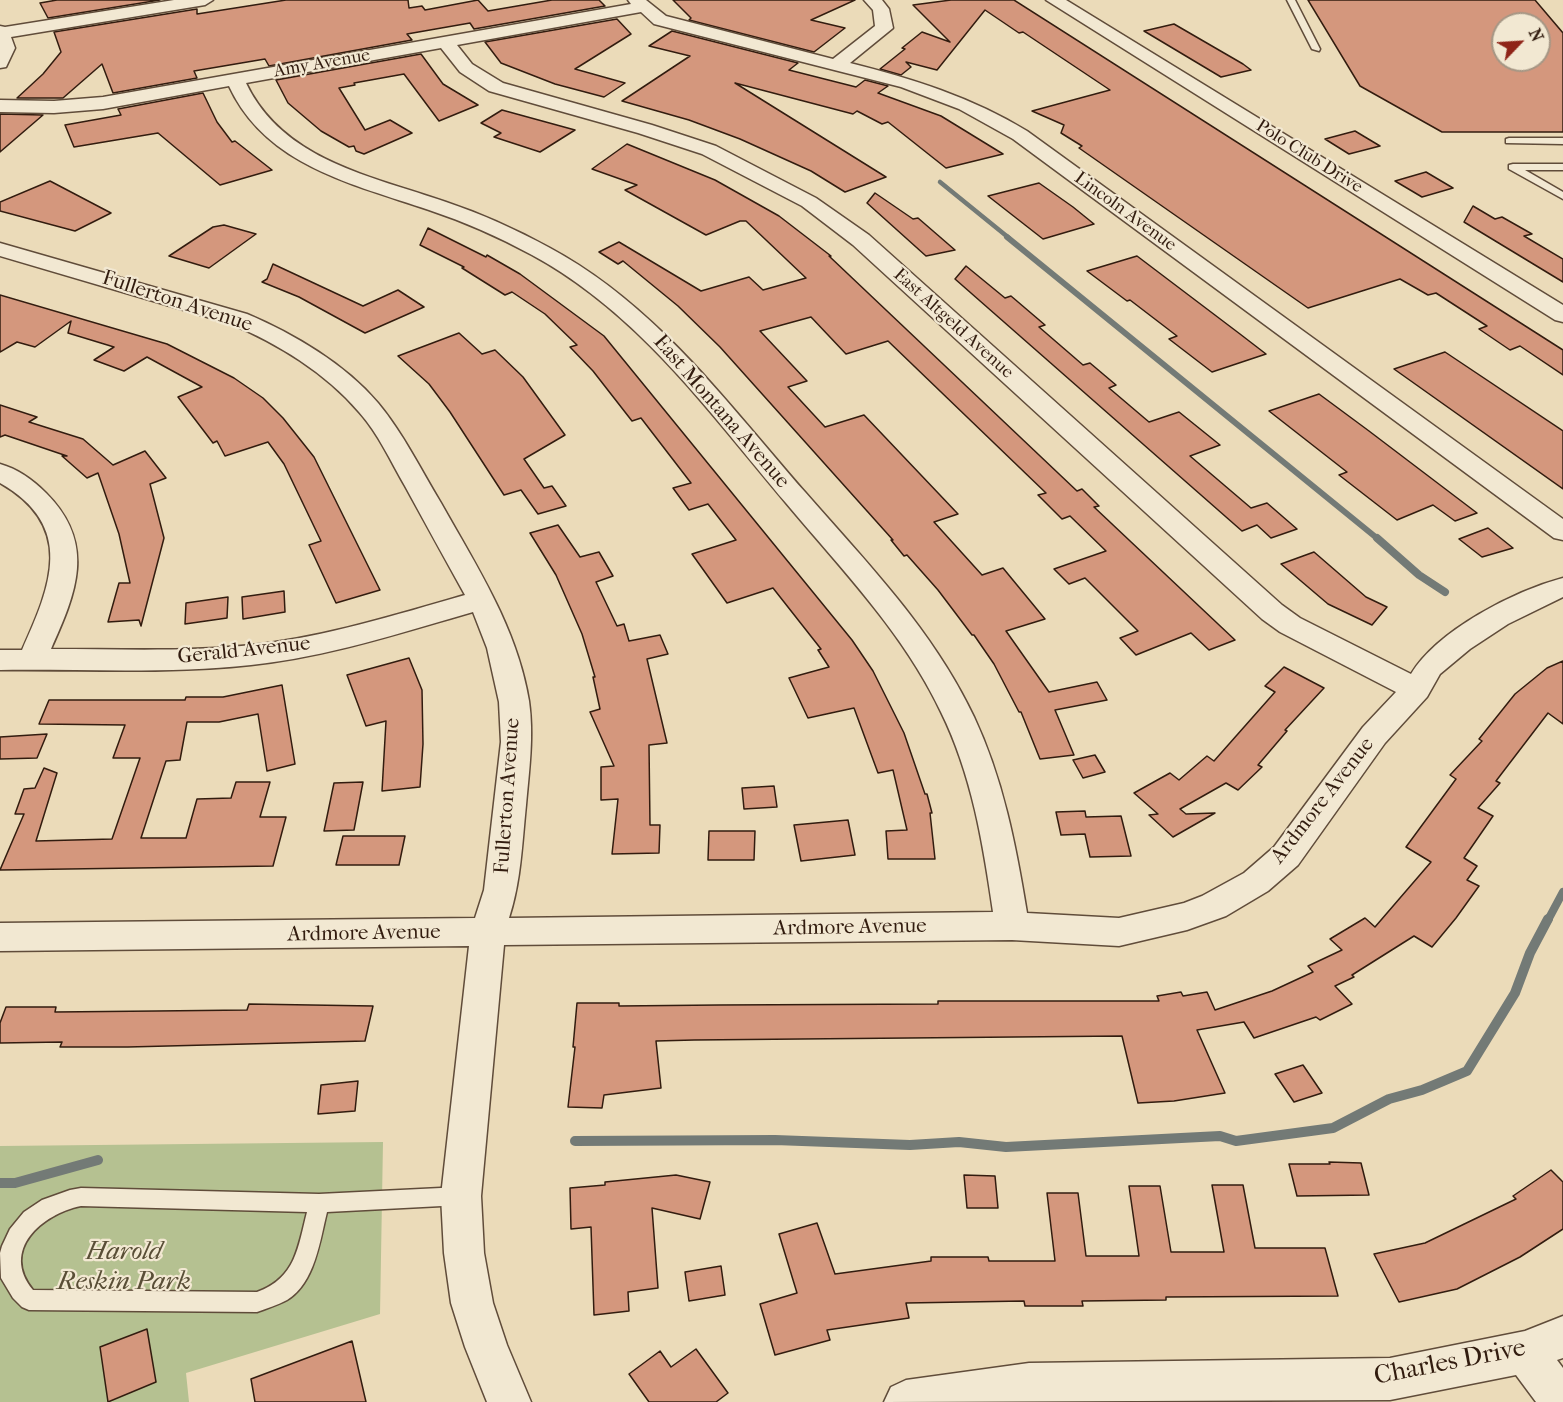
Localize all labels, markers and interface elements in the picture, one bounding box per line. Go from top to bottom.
north arrow [1491,12,1551,72]
text: N [1525,26,1547,45]
street label: Amy Avenue [272,45,372,83]
street label: Polo Club Drive [1252,116,1366,198]
street label: Lincoln Avenue [1070,168,1180,256]
street label: East Altgeld Avenue [888,264,1018,384]
street label: Fullerton Avenue [99,266,255,338]
street label: East Montana Avenue [647,330,795,494]
street label: Gerald Avenue [176,632,312,670]
street label: Fullerton Avenue [490,717,526,875]
street label: Ardmore Avenue [1266,733,1380,869]
street label: Ardmore Avenue [773,914,927,942]
street label: Ardmore Avenue [287,920,441,948]
park label: Harold Reskin Park [57,1237,191,1298]
street label: Charles Drive [1372,1333,1528,1393]

